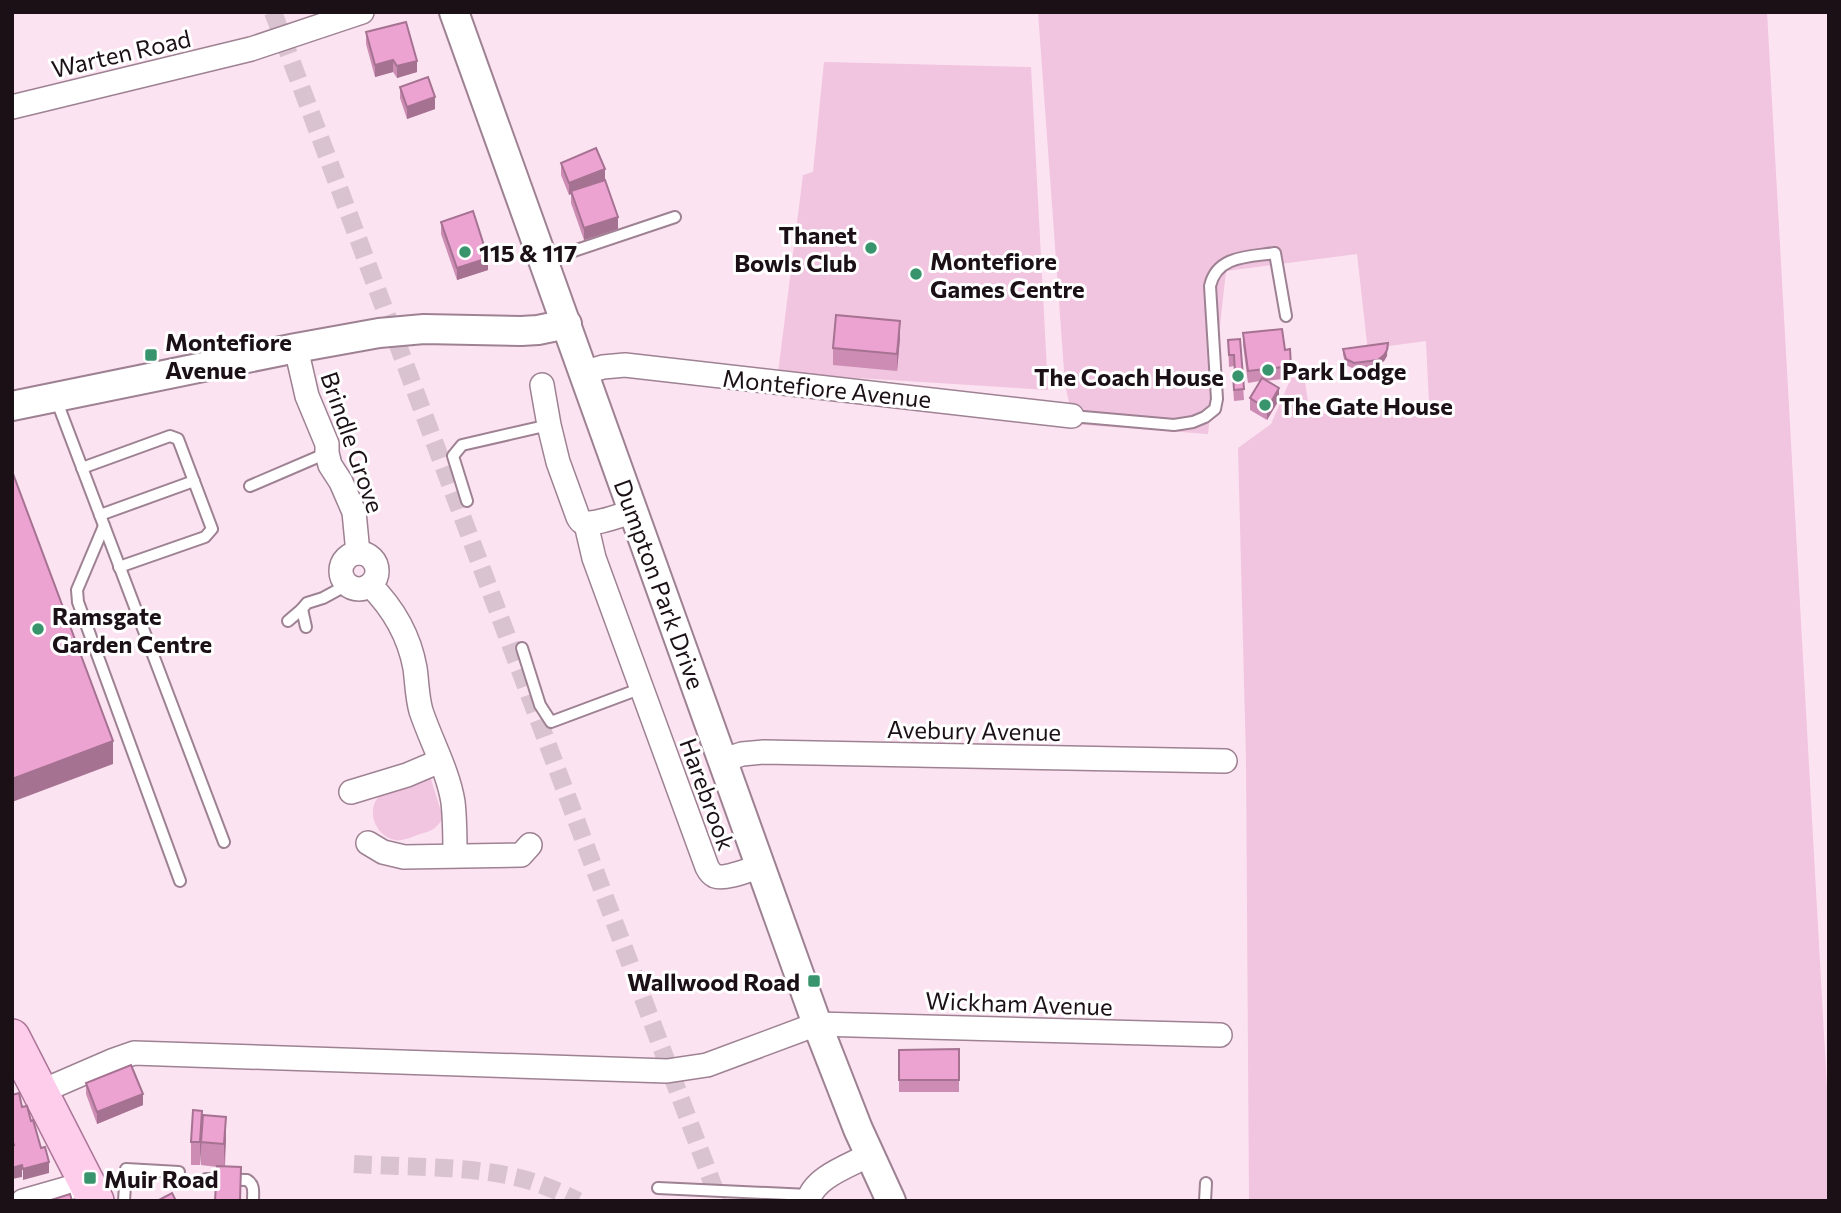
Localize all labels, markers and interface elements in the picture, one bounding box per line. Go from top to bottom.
street label: Warten Road [49,23,193,83]
place label: Thanet Bowls Club [734,220,857,277]
place label: 115 & 117 [479,238,577,267]
marker: Thanet Bowls Club [863,240,879,256]
marker: 115 & 117 [457,244,473,260]
place label: Montefiore Games Centre [930,246,1085,303]
marker: Montefiore Games Centre [908,266,924,282]
place label: Montefiore Avenue [165,327,292,384]
marker: Montefiore Avenue [143,347,159,363]
place label: Park Lodge [1282,356,1406,385]
place label: The Coach House [1034,362,1224,391]
marker: Park Lodge [1260,362,1276,378]
street label: Montefiore Avenue [721,363,933,413]
street label: Brindle Grove [315,368,391,516]
marker: The Coach House [1230,368,1246,384]
place label: The Gate House [1279,391,1453,420]
marker: The Gate House [1257,397,1273,413]
street label: Dumpton Park Drive [609,475,711,693]
place label: Ramsgate Garden Centre [52,601,212,658]
marker: Ramsgate Garden Centre [30,621,46,637]
street label: Avebury Avenue [887,714,1061,746]
street label: Harebrook [674,734,742,854]
place label: Wallwood Road [627,967,800,996]
marker: Wallwood Road [806,973,822,989]
street label: Wickham Avenue [925,985,1113,1021]
place label: Muir Road [104,1164,219,1193]
marker: Muir Road [82,1170,98,1186]

